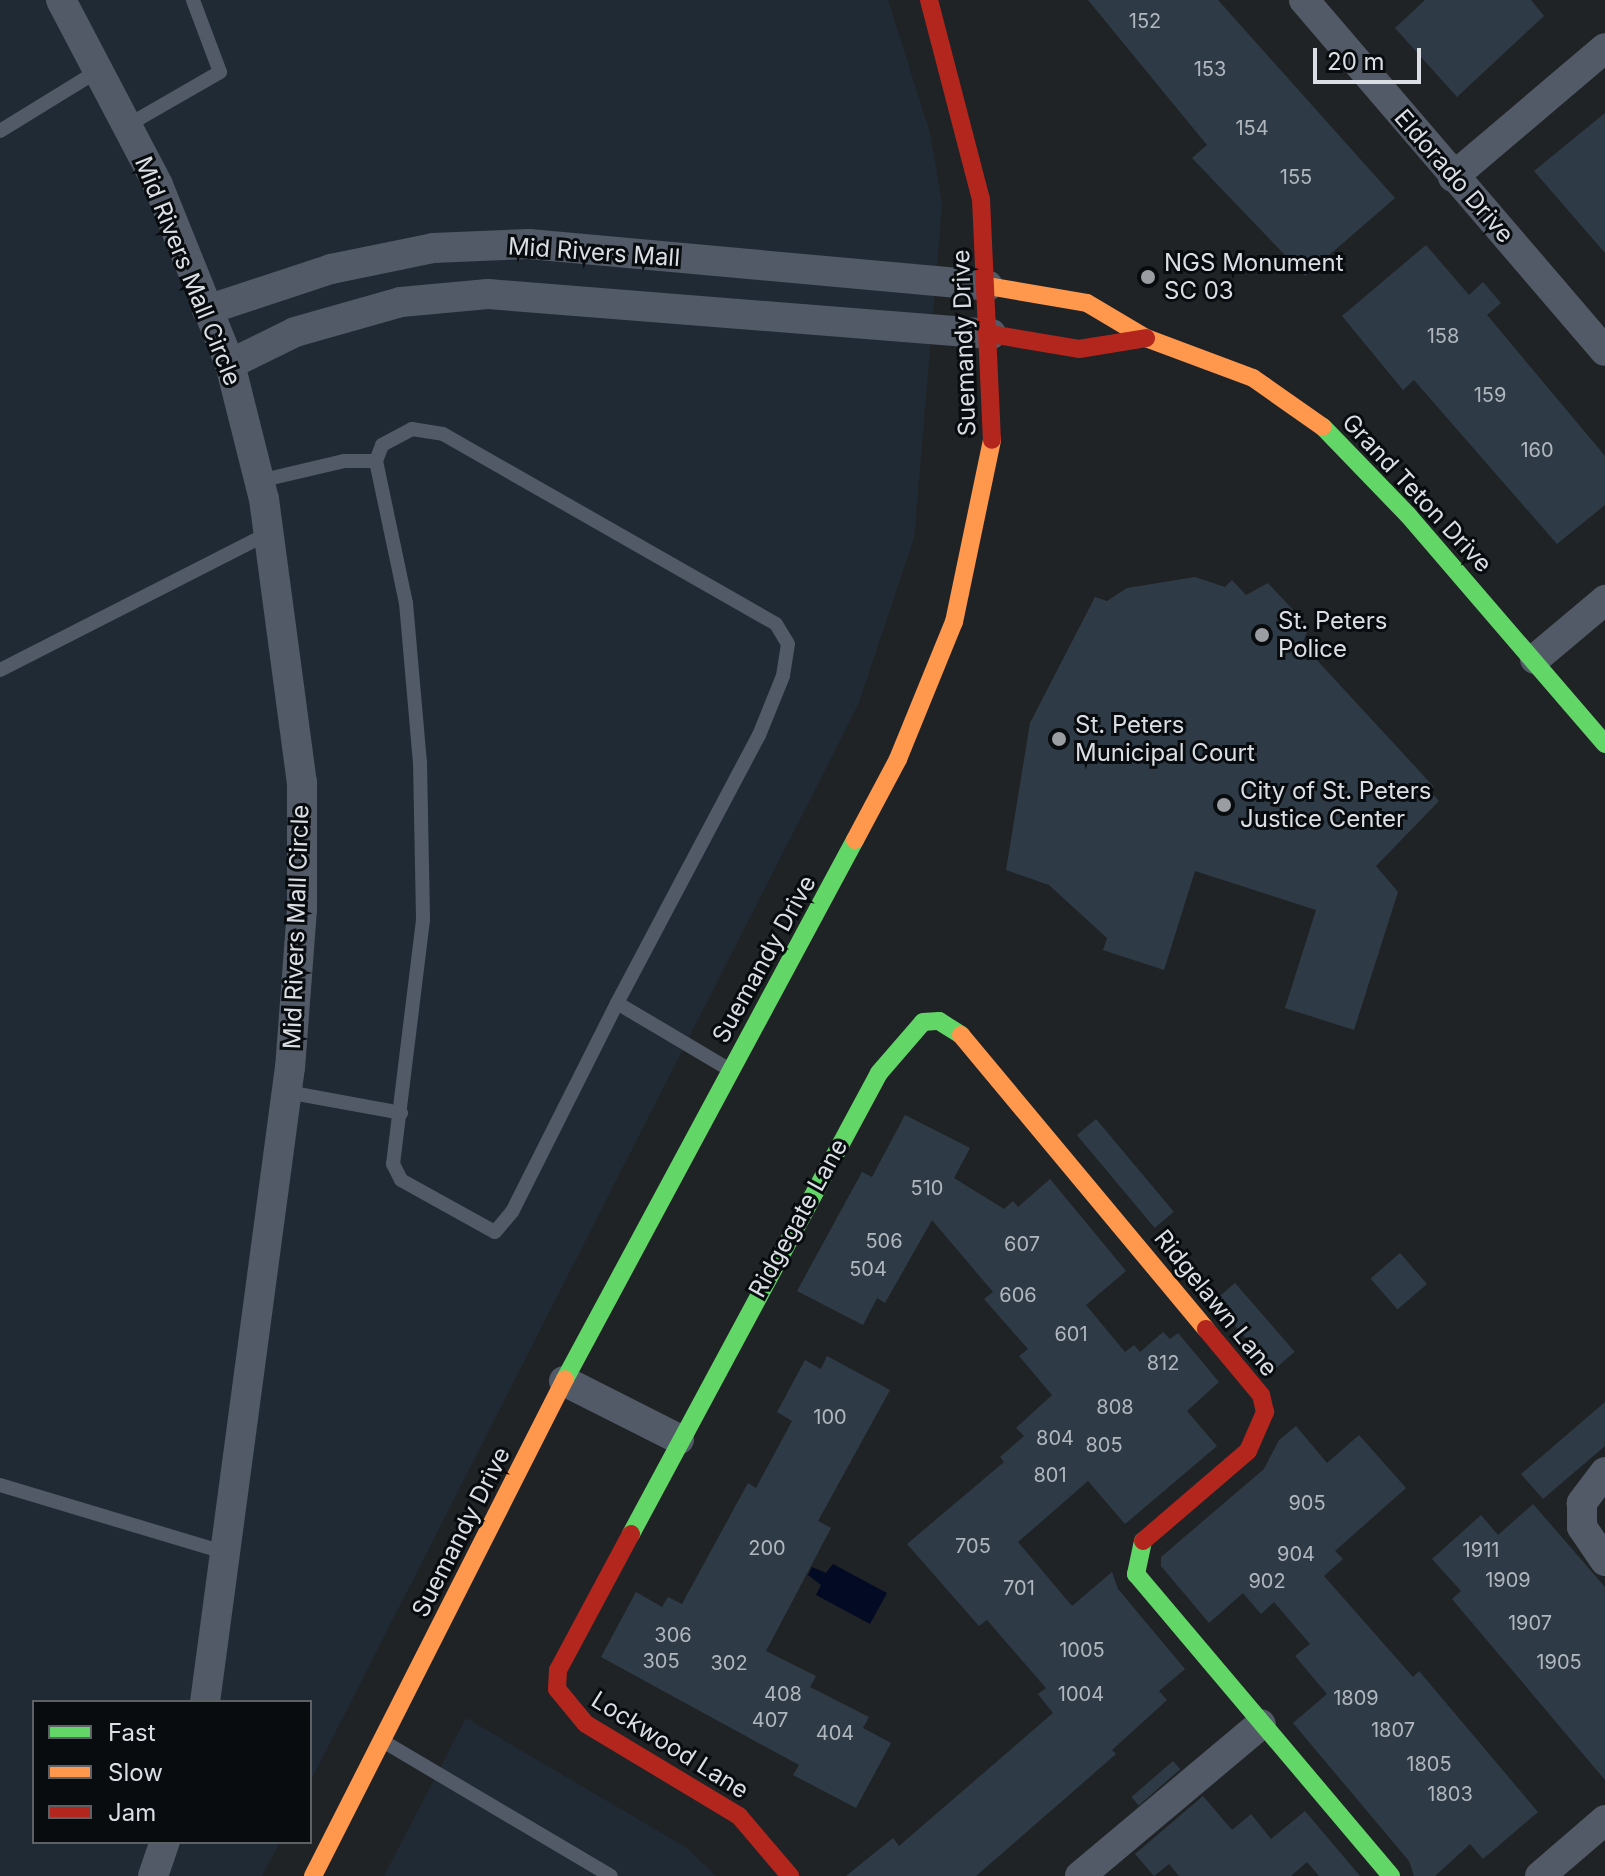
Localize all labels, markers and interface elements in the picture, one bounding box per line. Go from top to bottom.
house number: 152 [1129,9,1161,33]
scale bar [1317,32,1425,82]
text: 20 m [1327,47,1385,76]
house number: 153 [1194,57,1226,81]
street label: Eldorado Drive [1388,103,1520,249]
house number: 154 [1235,116,1269,140]
street label: Mid Rivers Mall Circle [129,152,247,390]
house number: 155 [1280,165,1312,189]
street label: Mid Rivers Mall [507,232,681,272]
street label: Suemandy Drive [946,249,982,437]
place label: NGS Monument SC 03 [1164,249,1344,305]
marker: NGS Monument SC 03 [1139,268,1157,286]
house number: 158 [1427,324,1459,348]
house number: 159 [1474,383,1506,407]
street label: Grand Teton Drive [1336,408,1498,578]
house number: 160 [1520,438,1554,462]
place label: St. Peters Police [1278,607,1387,663]
marker: St. Peters Police [1253,626,1271,644]
place label: St. Peters Municipal Court [1075,711,1255,767]
marker: St. Peters Municipal Court [1050,730,1068,748]
place label: City of St. Peters Justice Center [1240,777,1431,833]
marker: City of St. Peters Justice Center [1215,796,1233,814]
street label: Mid Rivers Mall Circle [277,804,315,1050]
street label: Suemandy Drive [706,870,822,1048]
street label: Ridgegate Lane [743,1134,853,1302]
house number: 510 [911,1176,943,1200]
street label: Ridgelawn Lane [1148,1224,1284,1382]
house number: 506 [865,1229,903,1253]
house number: 607 [1004,1232,1040,1256]
house number: 504 [849,1257,887,1281]
house number: 606 [999,1283,1037,1307]
house number: 601 [1054,1322,1088,1346]
house number: 812 [1147,1351,1179,1375]
house number: 808 [1096,1395,1134,1419]
house number: 100 [813,1405,847,1429]
house number: 804 [1036,1426,1074,1450]
house number: 805 [1085,1433,1123,1457]
street label: Suemandy Drive [406,1442,516,1622]
house number: 801 [1033,1463,1067,1487]
house number: 905 [1288,1491,1326,1515]
house number: 705 [955,1534,991,1558]
house number: 200 [748,1536,786,1560]
house number: 1911 [1463,1538,1499,1562]
house number: 904 [1277,1542,1315,1566]
house number: 1909 [1485,1568,1531,1592]
house number: 902 [1248,1569,1286,1593]
house number: 701 [1003,1576,1035,1600]
house number: 1907 [1508,1611,1552,1635]
house number: 306 [654,1623,692,1647]
house number: 1005 [1059,1638,1105,1662]
house number: 305 [642,1649,680,1673]
house number: 1905 [1536,1650,1582,1674]
house number: 302 [710,1651,748,1675]
house number: 408 [764,1682,802,1706]
house number: 1004 [1058,1682,1104,1706]
street label: Lockwood Lane [586,1685,754,1805]
house number: 1809 [1333,1686,1379,1710]
legend [32,1700,312,1844]
house number: 407 [752,1708,788,1732]
text: Fast [108,1718,156,1747]
house number: 1807 [1371,1718,1415,1742]
house number: 404 [816,1721,854,1745]
house number: 1805 [1406,1752,1452,1776]
text: Slow [108,1758,163,1787]
house number: 1803 [1427,1782,1473,1806]
text: Jam [108,1798,156,1827]

